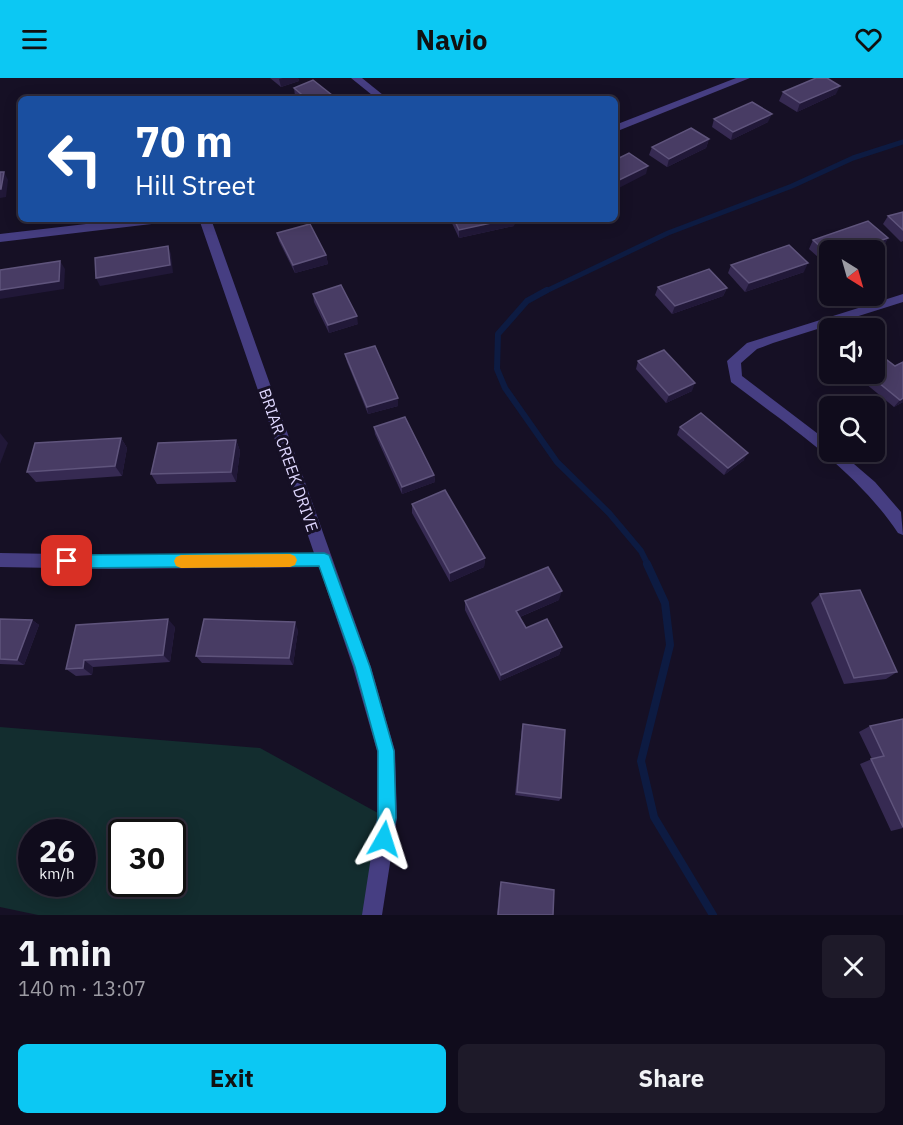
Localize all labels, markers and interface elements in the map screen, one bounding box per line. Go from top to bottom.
text: Navio [415,22,488,57]
icon: menu [18,23,51,56]
icon: heart [852,23,885,56]
text: 70 m [135,114,233,169]
icon: left [36,120,114,198]
text: Hill Street [135,167,256,202]
north arrow [819,240,885,306]
map controls [819,240,885,462]
button: sound [819,318,885,384]
street label: BRIAR CREEK DRIVE [255,386,323,534]
button: search [819,396,885,462]
pin [41,535,92,586]
icon: arrive [50,544,83,577]
position arrow [352,807,416,871]
speed limit sign: 30 [108,819,186,897]
text: 26 [39,831,75,870]
text: km/h [39,864,75,883]
text: 1 min [18,929,112,976]
button: close [822,935,885,998]
text: 140 m · 13:07 [18,975,146,1002]
button: Exit [18,1044,446,1113]
button: Share [458,1044,885,1113]

